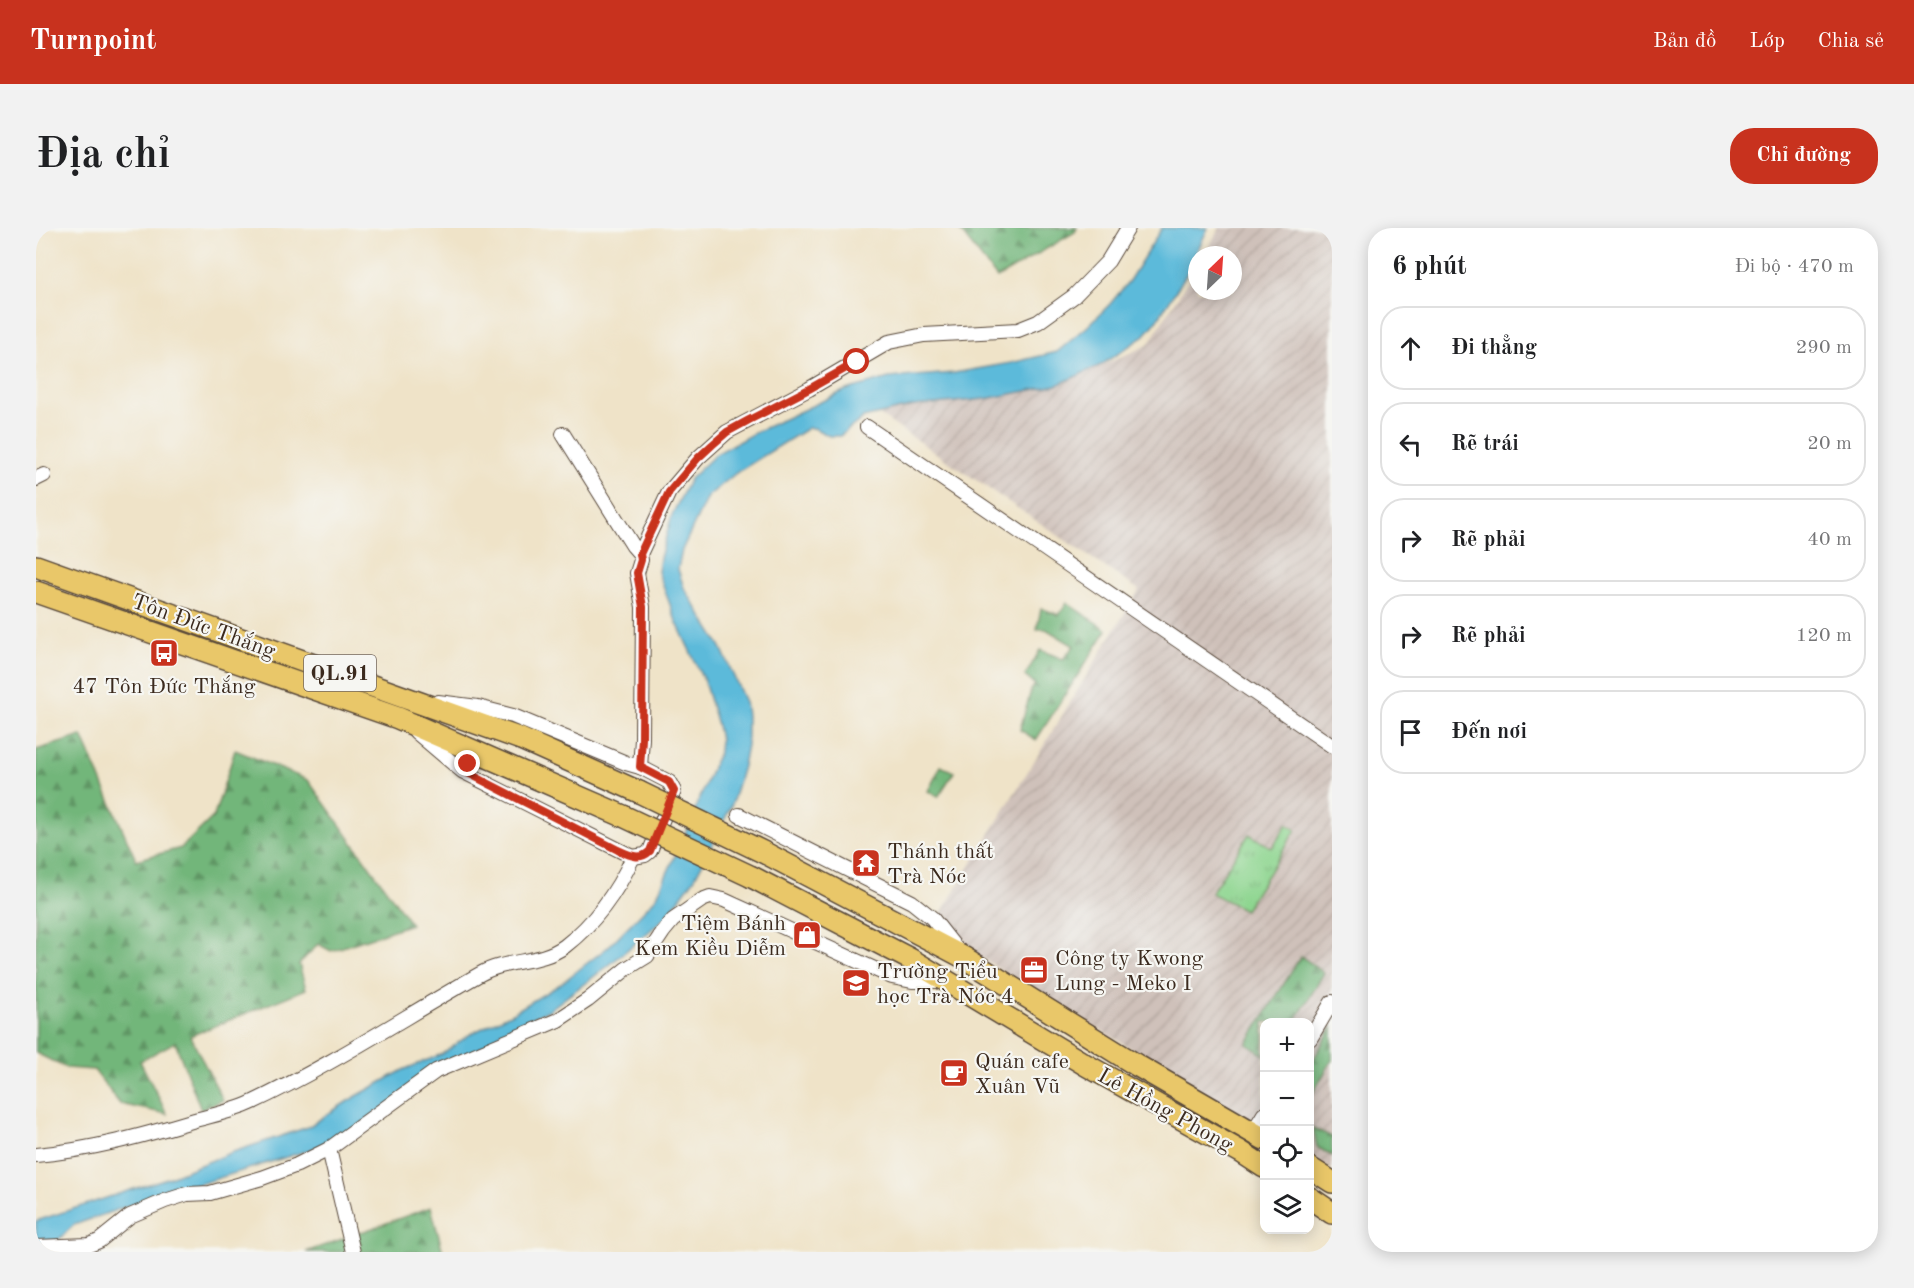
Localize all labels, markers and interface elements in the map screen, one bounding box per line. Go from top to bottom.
text: Turnpoint [30,28,157,56]
text: Bản đồ [1653,31,1716,52]
text: Lớp [1749,31,1785,52]
text: Chia sẻ [1818,31,1884,52]
button: Chỉ đường [1730,128,1878,184]
text: Địa chỉ [36,135,170,177]
north arrow [1188,246,1242,300]
text: 6 phút [1392,254,1467,280]
text: Đi bộ · 470 m [1734,257,1854,277]
icon: ahead [1394,332,1427,365]
text: Đi thẳng [1451,337,1537,359]
text: 290 m [1796,338,1852,358]
route start [843,348,869,374]
icon: left [1394,428,1427,461]
text: Rẽ trái [1451,433,1519,455]
text: 20 m [1807,434,1852,454]
icon: right [1394,524,1427,557]
text: Rẽ phải [1451,529,1526,551]
text: 40 m [1807,530,1852,550]
street label: Tôn Đức Thắng [128,590,279,663]
icon: right [1394,620,1427,653]
text: Rẽ phải [1451,625,1526,647]
text: 120 m [1796,626,1852,646]
bus stop icon: 47 Tôn Đức Thắng [148,637,180,669]
road number: QL.91 [304,655,376,691]
place label: 47 Tôn Đức Thắng [72,675,256,698]
icon: arrive [1394,716,1427,749]
text: Đến nơi [1451,721,1527,743]
route end [454,750,480,776]
place label: Thánh thất Trà Nóc [887,841,994,888]
temple icon: Thánh thất Trà Nóc [850,847,882,879]
place label: Tiệm Bánh Kem Kiều Diễm [634,913,786,960]
shop icon: Tiệm Bánh Kem Kiều Diễm [791,919,823,951]
place label: Công ty Kwong Lung - Meko I [1055,948,1204,995]
office icon: Công ty Kwong Lung - Meko I [1018,954,1050,986]
place label: Trường Tiểu học Trà Nóc 4 [877,960,1014,1008]
school or university icon: Trường Tiểu học Trà Nóc 4 [840,967,872,999]
map controls [1260,1018,1314,1234]
button: + [1260,1018,1314,1072]
place label: Quán cafe Xuân Vũ [975,1051,1069,1098]
cafe icon: Quán cafe Xuân Vũ [938,1057,970,1089]
street label: Lê Hồng Phong [1094,1064,1237,1157]
button: − [1260,1072,1314,1126]
button: locate [1260,1126,1314,1180]
button: layers [1260,1180,1314,1234]

